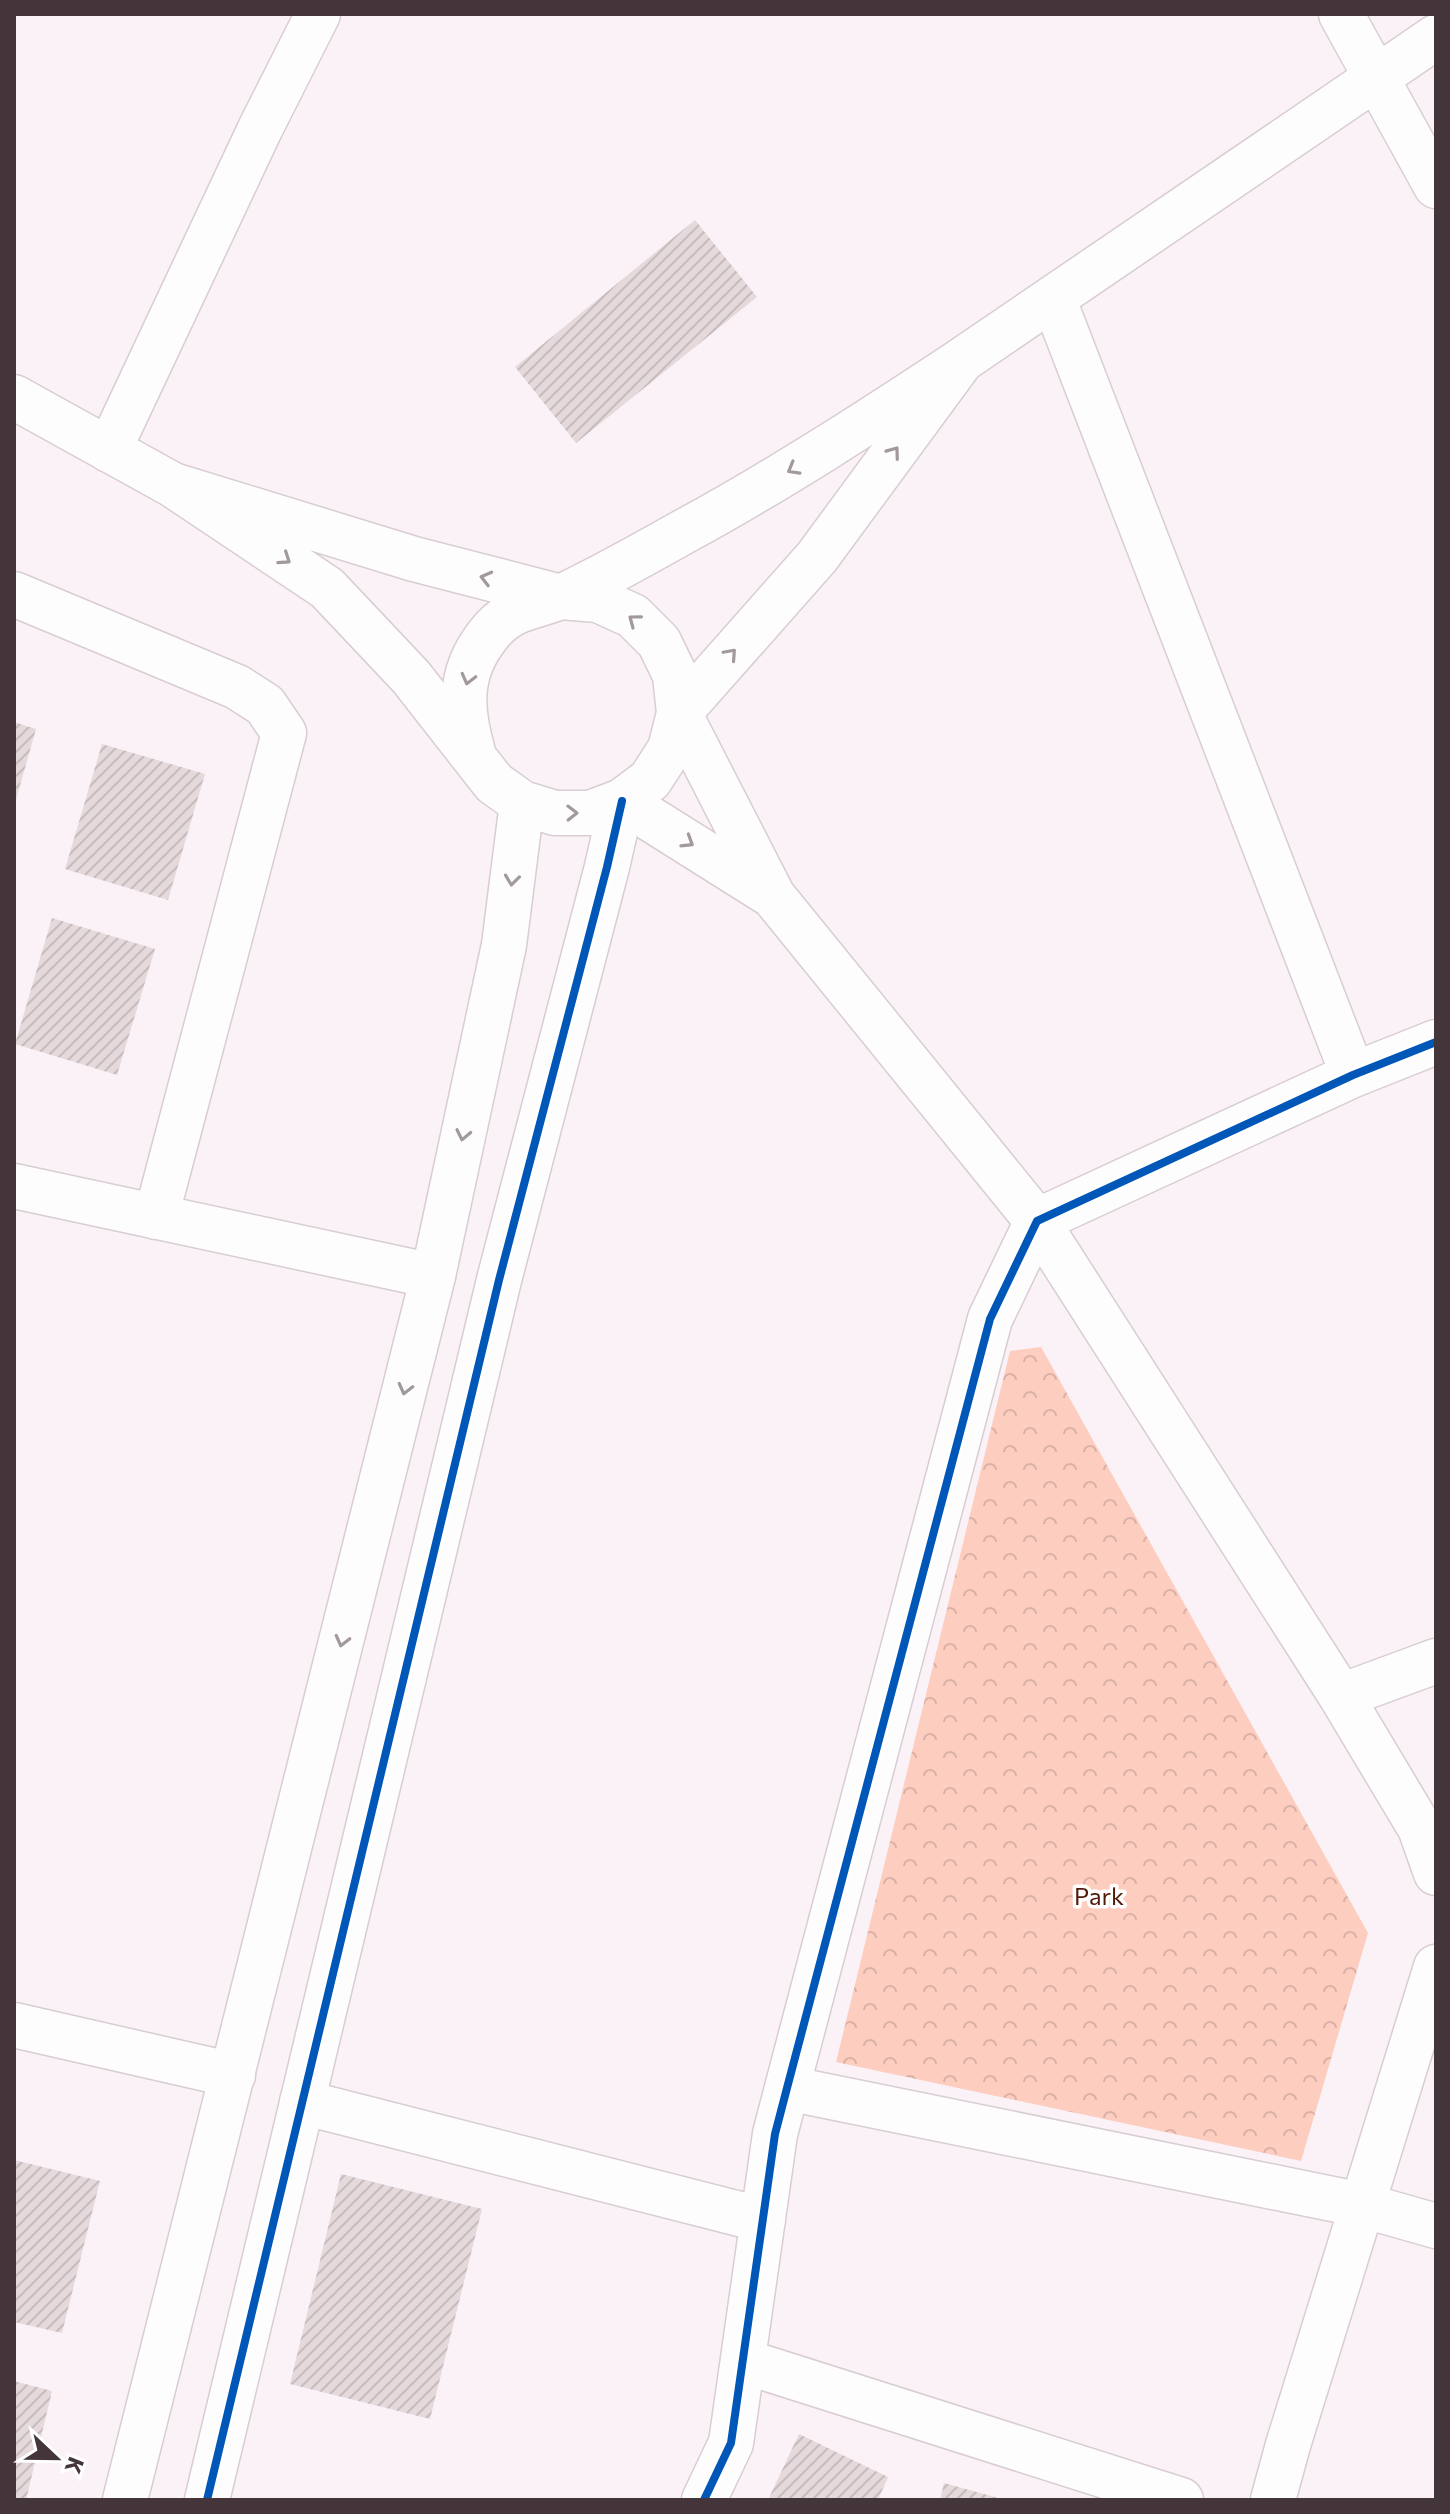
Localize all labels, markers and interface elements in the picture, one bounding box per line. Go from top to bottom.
one-way arrow [885,447,899,461]
one-way arrow [787,459,802,475]
one-way arrow [276,550,290,565]
one-way arrow [479,570,493,587]
one-way arrow [628,615,643,629]
one-way arrow [721,649,736,664]
one-way arrow [460,672,477,686]
one-way arrow [566,804,579,822]
one-way arrow [679,833,694,848]
one-way arrow [504,873,521,887]
one-way arrow [455,1128,472,1142]
one-way arrow [397,1381,414,1395]
one-way arrow [334,1634,351,1647]
park label: Park [1074,1881,1124,1910]
north arrow [16,2418,96,2498]
text: K [60,2453,90,2478]

